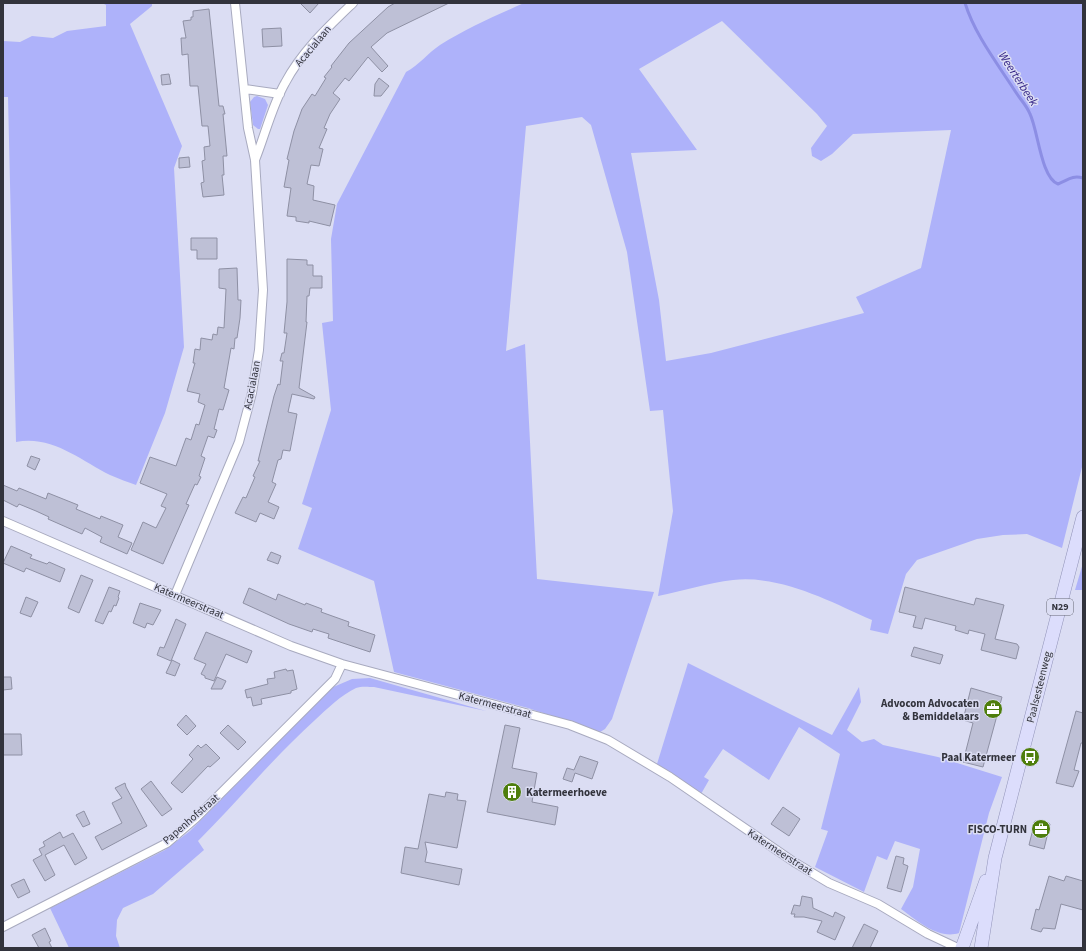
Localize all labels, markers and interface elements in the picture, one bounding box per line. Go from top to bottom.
street label: Acacialaan [291,22,335,70]
water label: Weerterbeek [994,48,1042,110]
street label: Acacialaan [240,359,264,411]
street label: Katermeerstraat [152,579,227,623]
road number: N29 [1047,599,1073,615]
street label: Paalsesteenweg [1023,649,1055,724]
street label: Katermeerstraat [457,688,533,722]
place label: Advocom Advocaten & Bemiddelaars [880,696,979,724]
office icon: Advocom Advocaten & Bemiddelaars [982,698,1004,720]
bus stop icon: Paal Katermeer [1019,746,1041,768]
place label: Paal Katermeer [941,750,1017,765]
building icon: Katermeerhoeve [501,781,523,803]
place label: Katermeerhoeve [526,785,607,800]
street label: Papenhofstraat [160,790,223,848]
office icon: FISCO-TURN [1030,818,1052,840]
place label: FISCO-TURN [968,822,1027,837]
street label: Katermeerstraat [745,825,816,879]

